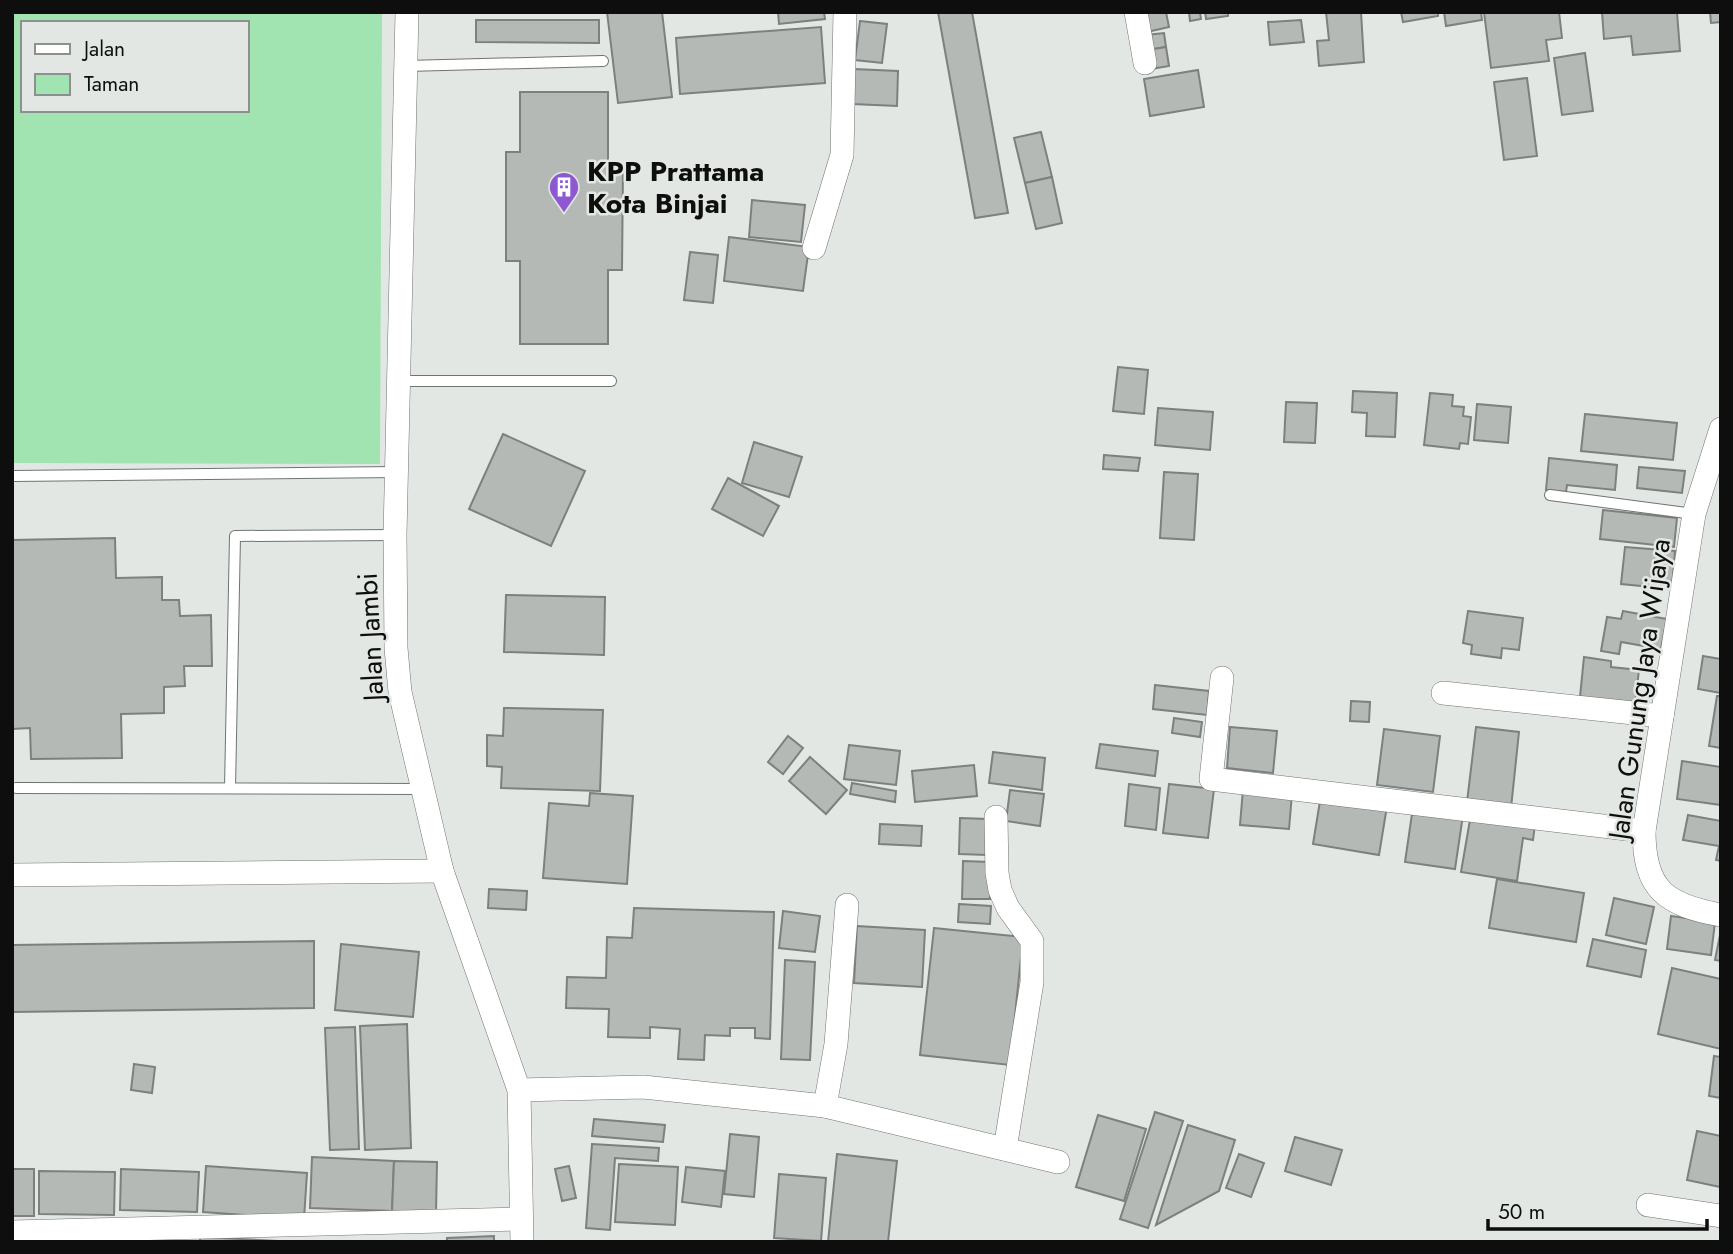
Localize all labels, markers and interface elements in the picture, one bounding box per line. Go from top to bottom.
legend [21,21,248,112]
text: Jalan [81,34,125,64]
text: Taman [84,69,139,99]
place label: KPP Prattama Kota Binjai [587,151,764,224]
building icon: KPP Prattama Kota Binjai [547,170,581,214]
street label: Jalan Gunung Jaya Wijaya [1598,536,1681,846]
street label: Jalan Jambi [347,572,395,706]
scale bar [1488,1188,1707,1232]
text: 50 m [1498,1197,1545,1227]

